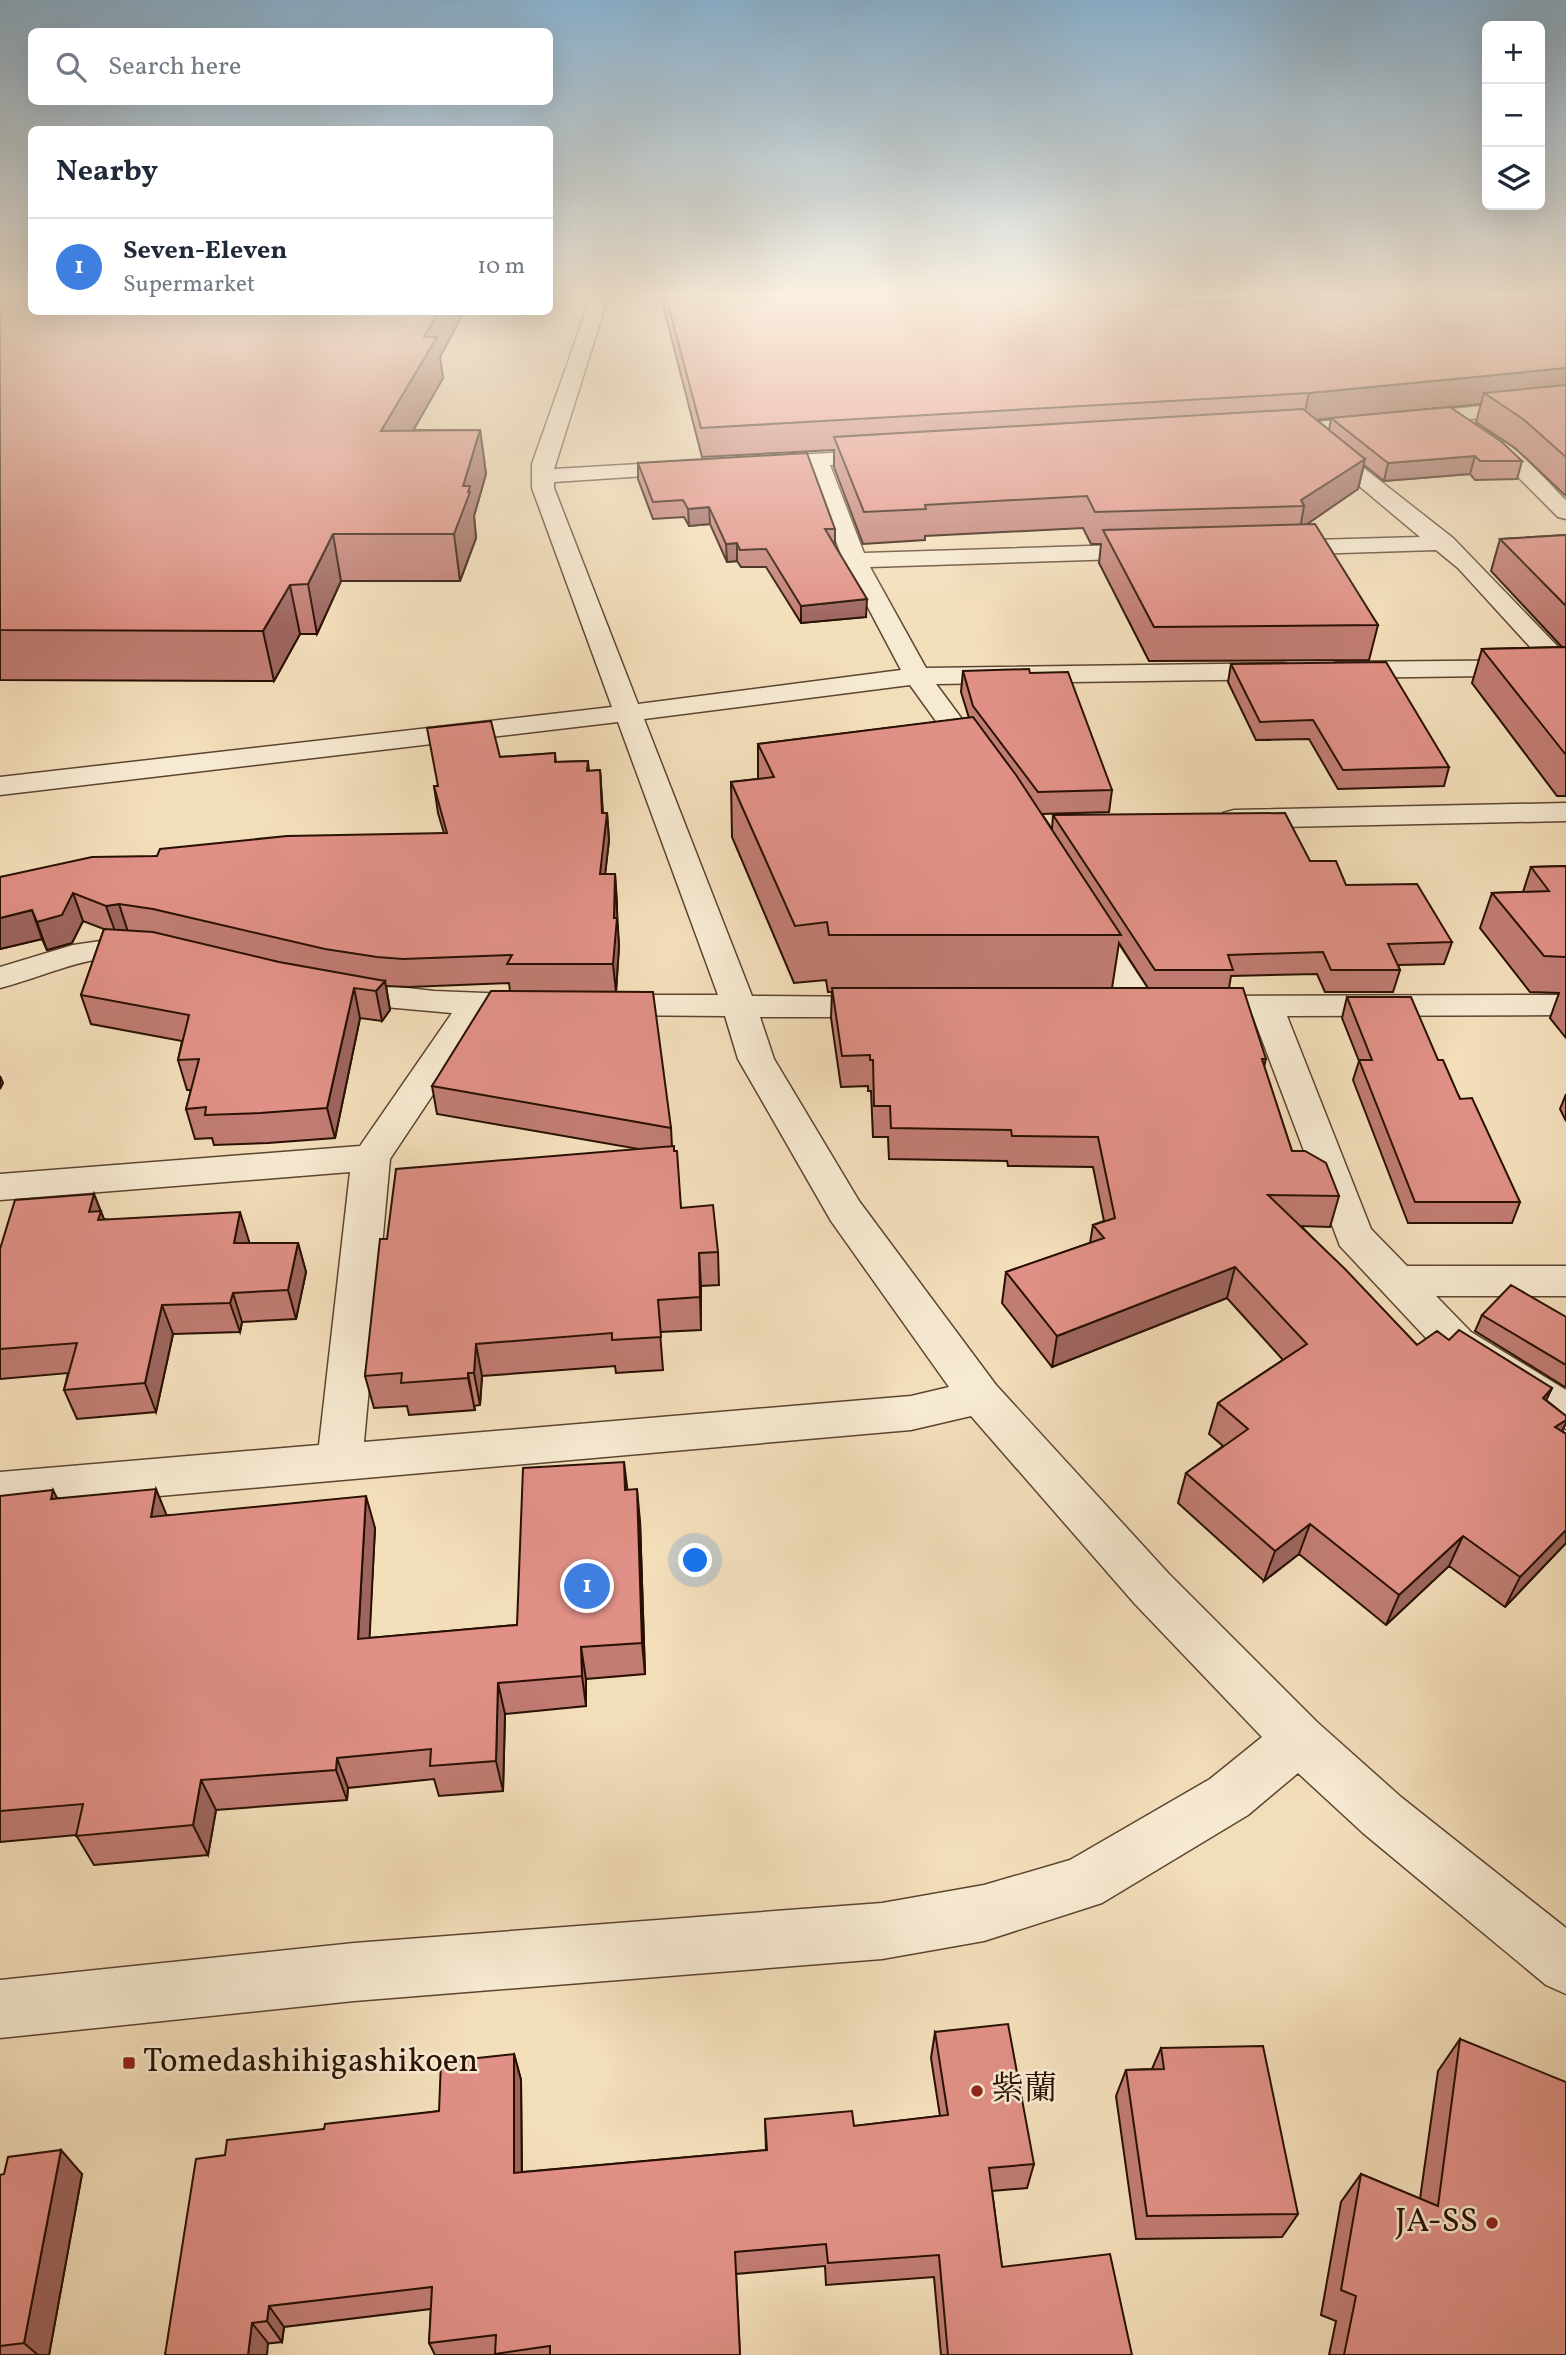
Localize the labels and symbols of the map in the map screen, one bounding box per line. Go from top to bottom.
your location [678,1543,712,1577]
pin: 1 [564,1560,610,1612]
place label: Tomedashihigashikoen [143,2040,478,2086]
marker: Tomedashihigashikoen [121,2055,137,2071]
place label: 紫蘭 [991,2068,1057,2114]
marker: 紫蘭 [969,2083,985,2099]
place label: JA-SS [1395,2200,1478,2246]
marker: JA-SS [1484,2215,1500,2231]

